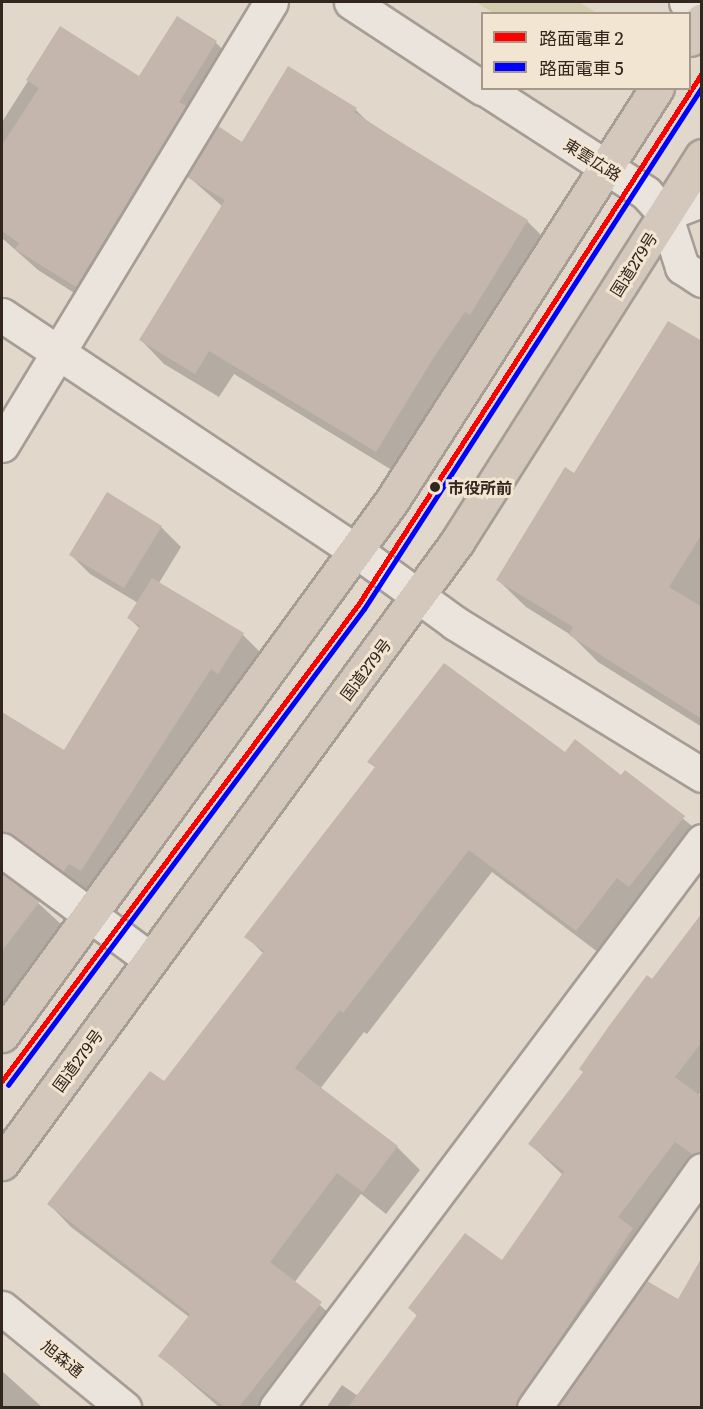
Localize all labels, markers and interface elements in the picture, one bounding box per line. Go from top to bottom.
legend [481,12,691,90]
text: 路面電車 2 [539,24,624,51]
text: 路面電車 5 [539,54,624,81]
street label: 東雲広路 [561,134,625,184]
street label: 国道279号 [606,228,660,300]
place label: 市役所前 [448,477,512,497]
marker: 市役所前 [426,478,444,496]
street label: 国道279号 [336,634,394,704]
street label: 国道279号 [48,1025,106,1095]
street label: 旭森通 [38,1335,88,1381]

